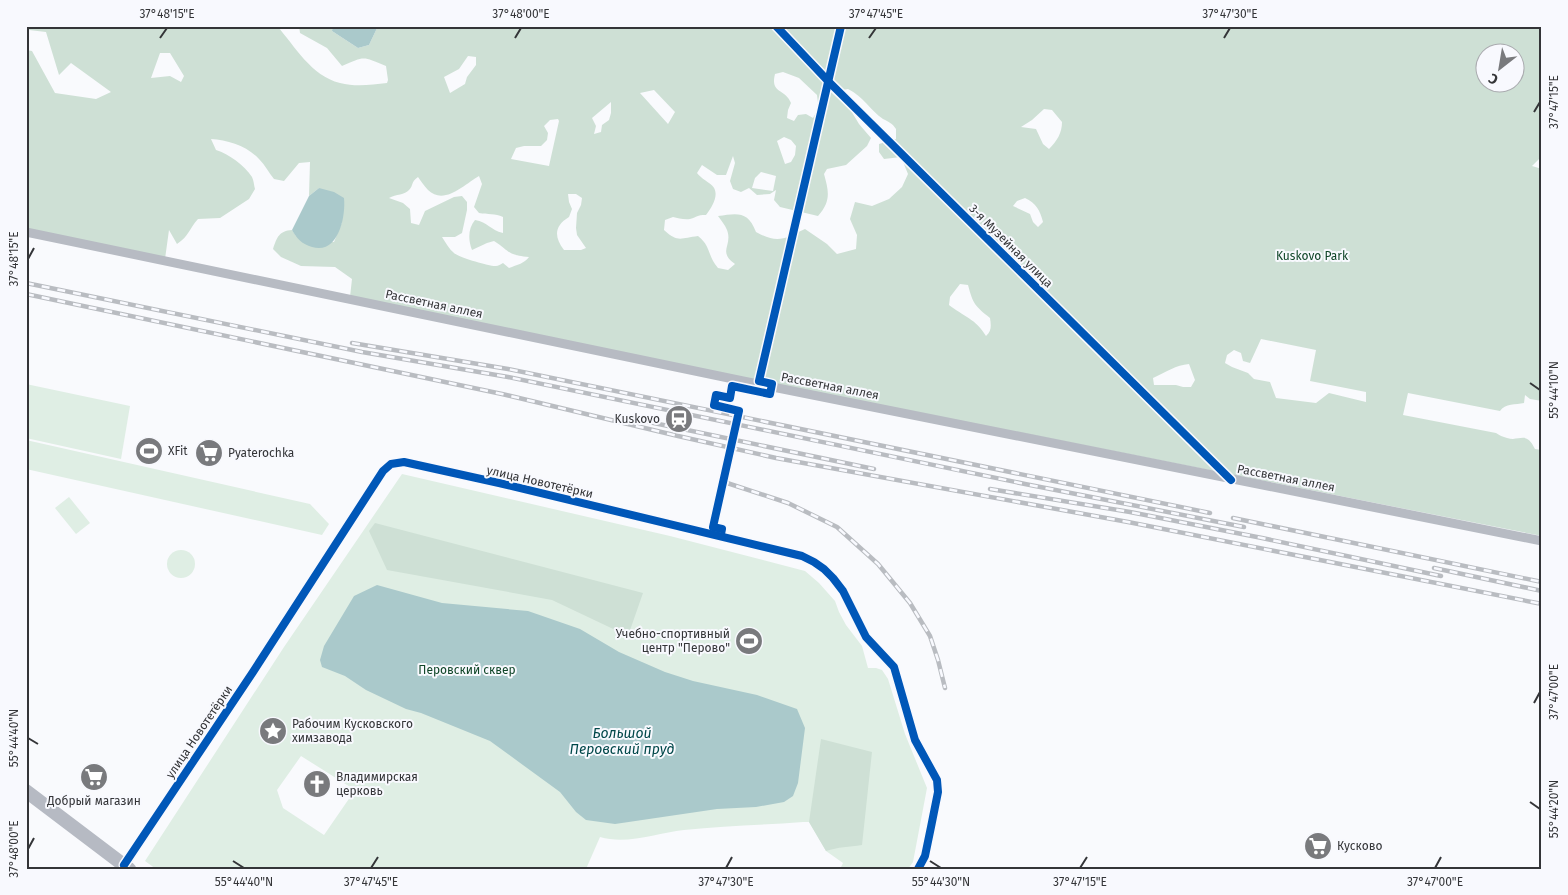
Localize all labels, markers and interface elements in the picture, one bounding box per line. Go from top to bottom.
text: 37°48'15"E [139,7,195,21]
text: 37°48'00"E [492,7,550,21]
text: 37°47'45"E [849,7,903,21]
text: 37°47'30"E [1202,7,1258,21]
north arrow [1476,42,1526,92]
text: С [1486,69,1501,88]
text: 37°47'15"E [1547,75,1561,129]
street label: 3-я Музейная улица [966,201,1056,291]
text: 37°48'15"E [7,231,21,287]
park label: Kuskovo Park [1276,249,1349,263]
street label: Рассветная аллея [384,287,484,321]
text: 55°44'10"N [1547,361,1561,419]
street label: Рассветная аллея [780,370,880,402]
station icon: Kuskovo [664,404,694,434]
place label: Kuskovo [615,412,660,426]
sports icon: XFit [134,436,164,466]
supermarket icon: Pyaterochka [194,438,224,468]
place label: XFit [168,444,188,458]
place label: Pyaterochka [228,446,294,460]
street label: Рассветная аллея [1236,462,1336,494]
street label: улица Новотетёрки [485,463,595,501]
sports icon: Учебно-спортивный центр "Перово" [734,626,764,656]
place label: Учебно-спортивный центр "Перово" [616,627,730,655]
park label: Перовский сквер [418,663,516,677]
text: 37°47'00"E [1547,664,1561,720]
street label: улица Новотетёрки [163,683,235,781]
text: 55°44'40"N [7,709,21,767]
place icon: Рабочим Кусковского химзавода [258,716,288,746]
place label: Рабочим Кусковского химзавода [292,717,413,745]
water label: Большой Перовский пруд [570,725,675,758]
supermarket icon: Добрый магазин [79,762,109,792]
church icon: Владимирская церковь [302,769,332,799]
place label: Владимирская церковь [336,770,418,798]
text: 55°44'20"N [1547,780,1561,838]
place label: Добрый магазин [46,794,141,808]
text: 37°48'00"E [7,820,21,878]
supermarket icon: Кусково [1303,831,1333,861]
place label: Кусково [1337,839,1382,853]
text: 55°44'40"N [215,875,273,889]
text: 37°47'45"E [344,875,398,889]
text: 37°47'30"E [698,875,754,889]
text: 55°44'30"N [912,875,970,889]
text: 37°47'15"E [1053,875,1107,889]
text: 37°47'00"E [1407,875,1463,889]

